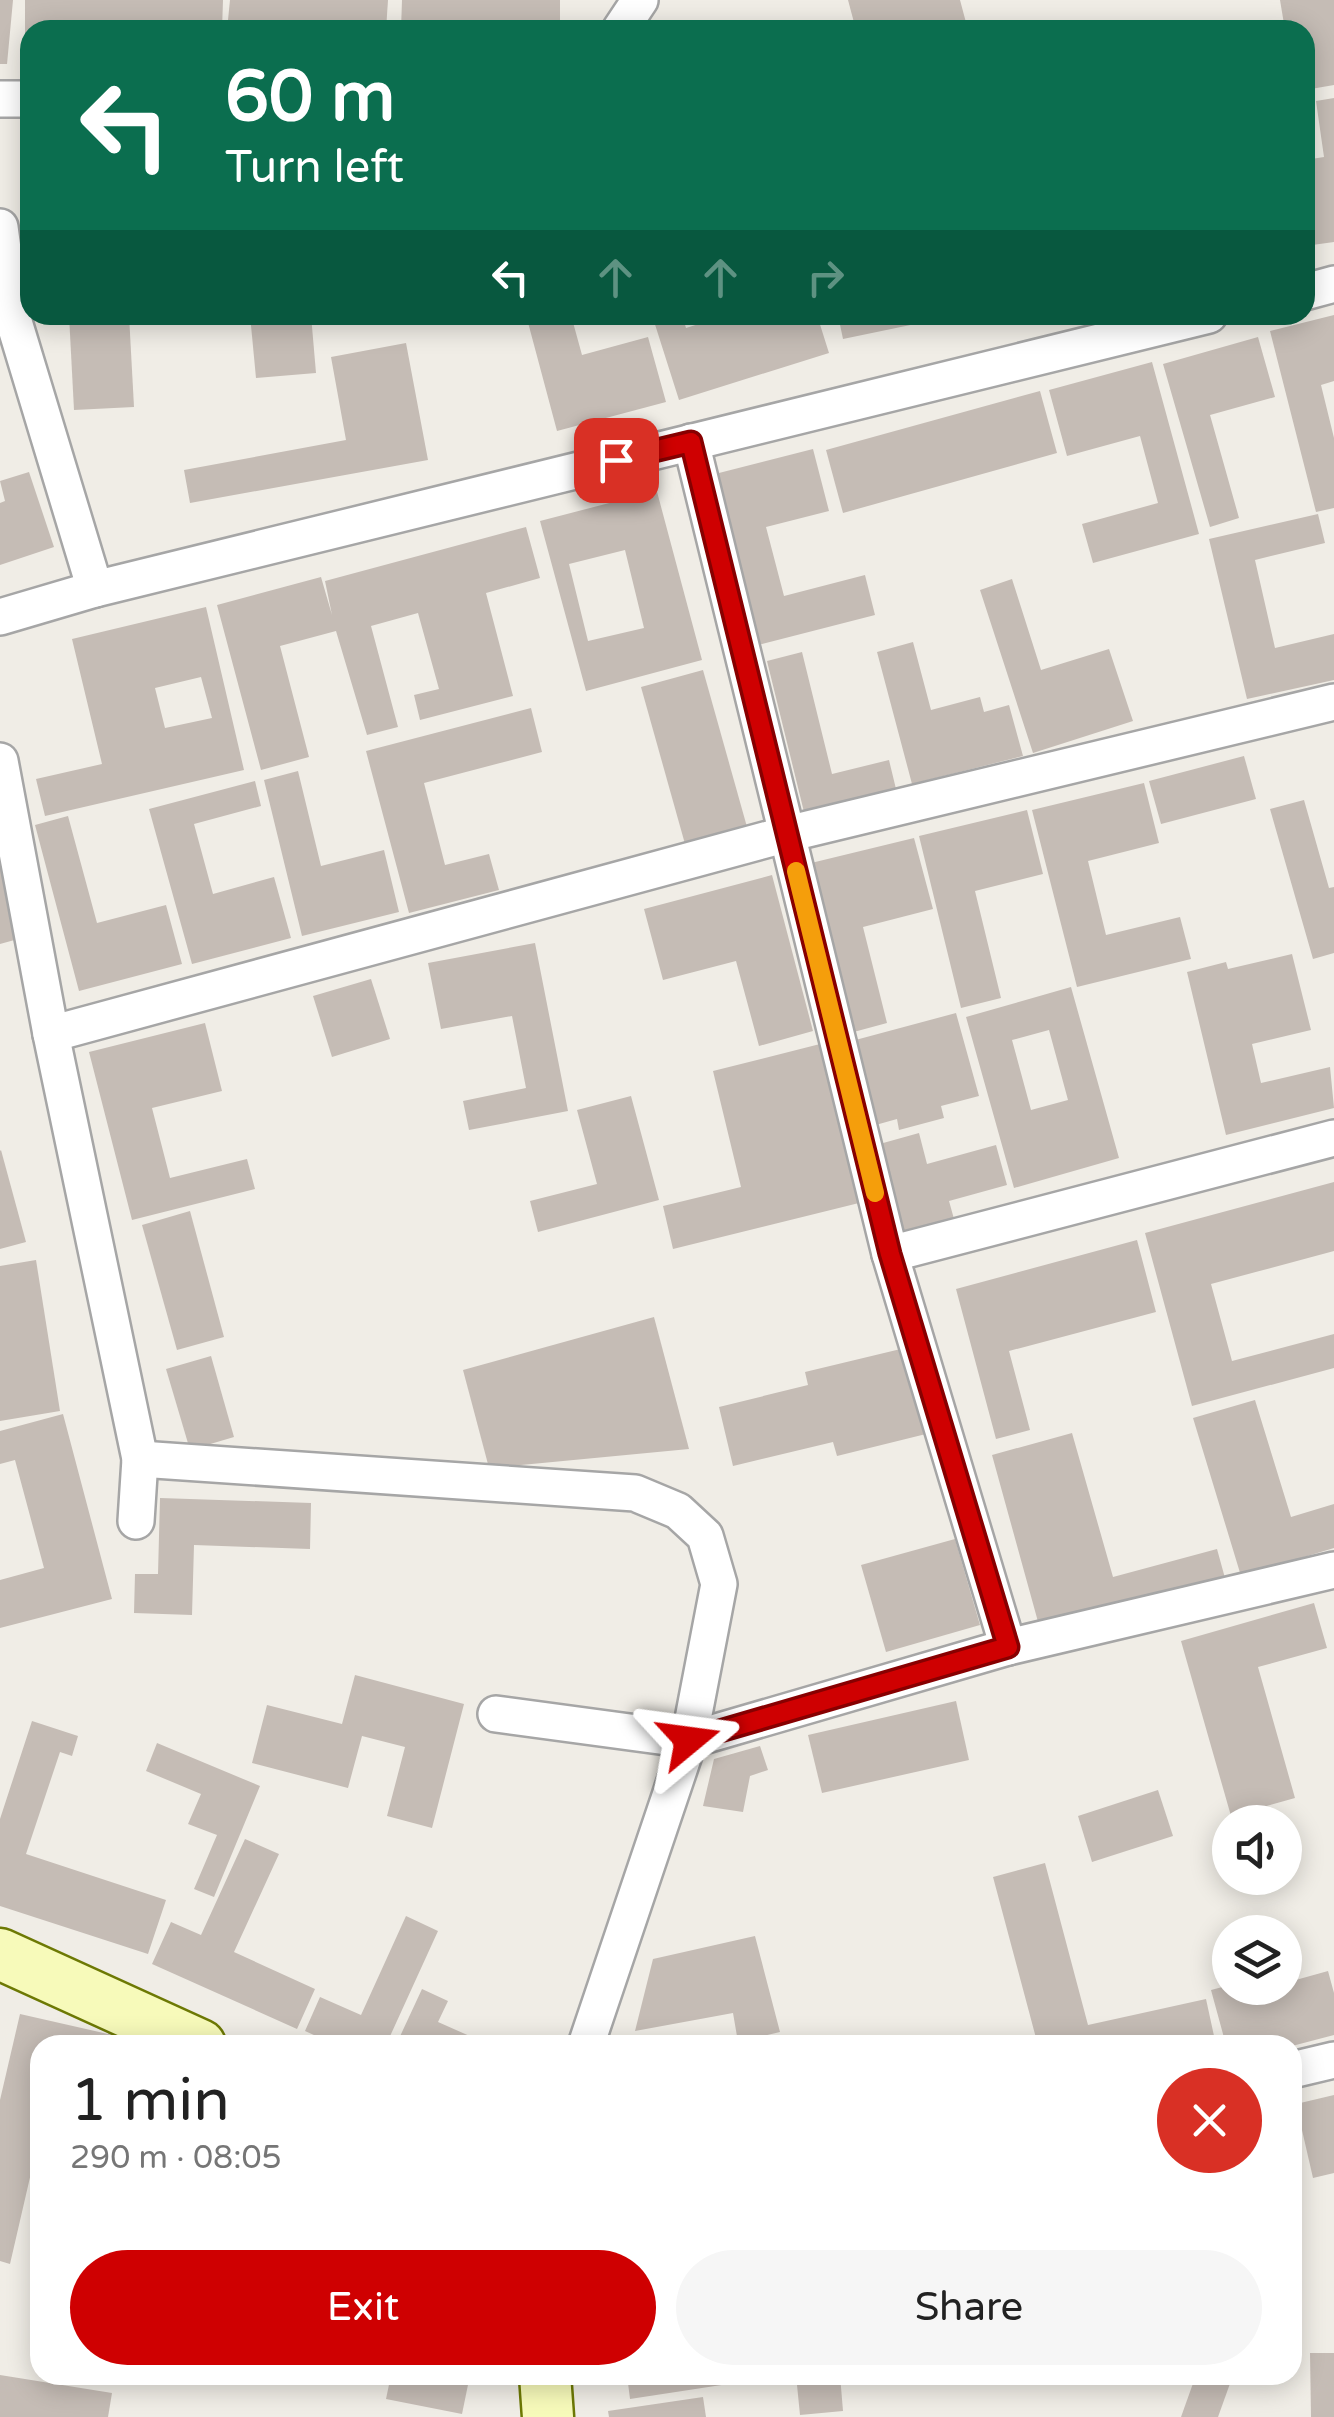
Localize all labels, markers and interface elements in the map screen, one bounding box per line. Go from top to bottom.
text: 60 m [225,56,395,140]
icon: left [60,60,190,190]
text: Turn left [225,141,404,195]
icon: left [483,250,538,305]
icon: ahead [588,250,643,305]
icon: ahead [693,250,748,305]
icon: right [798,250,853,305]
pin [574,418,659,503]
icon: arrive [589,433,644,488]
position arrow [637,1688,741,1792]
map controls [1212,1805,1302,2005]
button: sound [1212,1805,1302,1895]
button: layers [1212,1915,1302,2005]
text: 1 min [70,2065,230,2137]
button: close [1157,2068,1262,2173]
text: 290 m · 08:05 [70,2139,282,2177]
button: Exit [70,2250,656,2365]
button: Share [676,2250,1262,2365]

